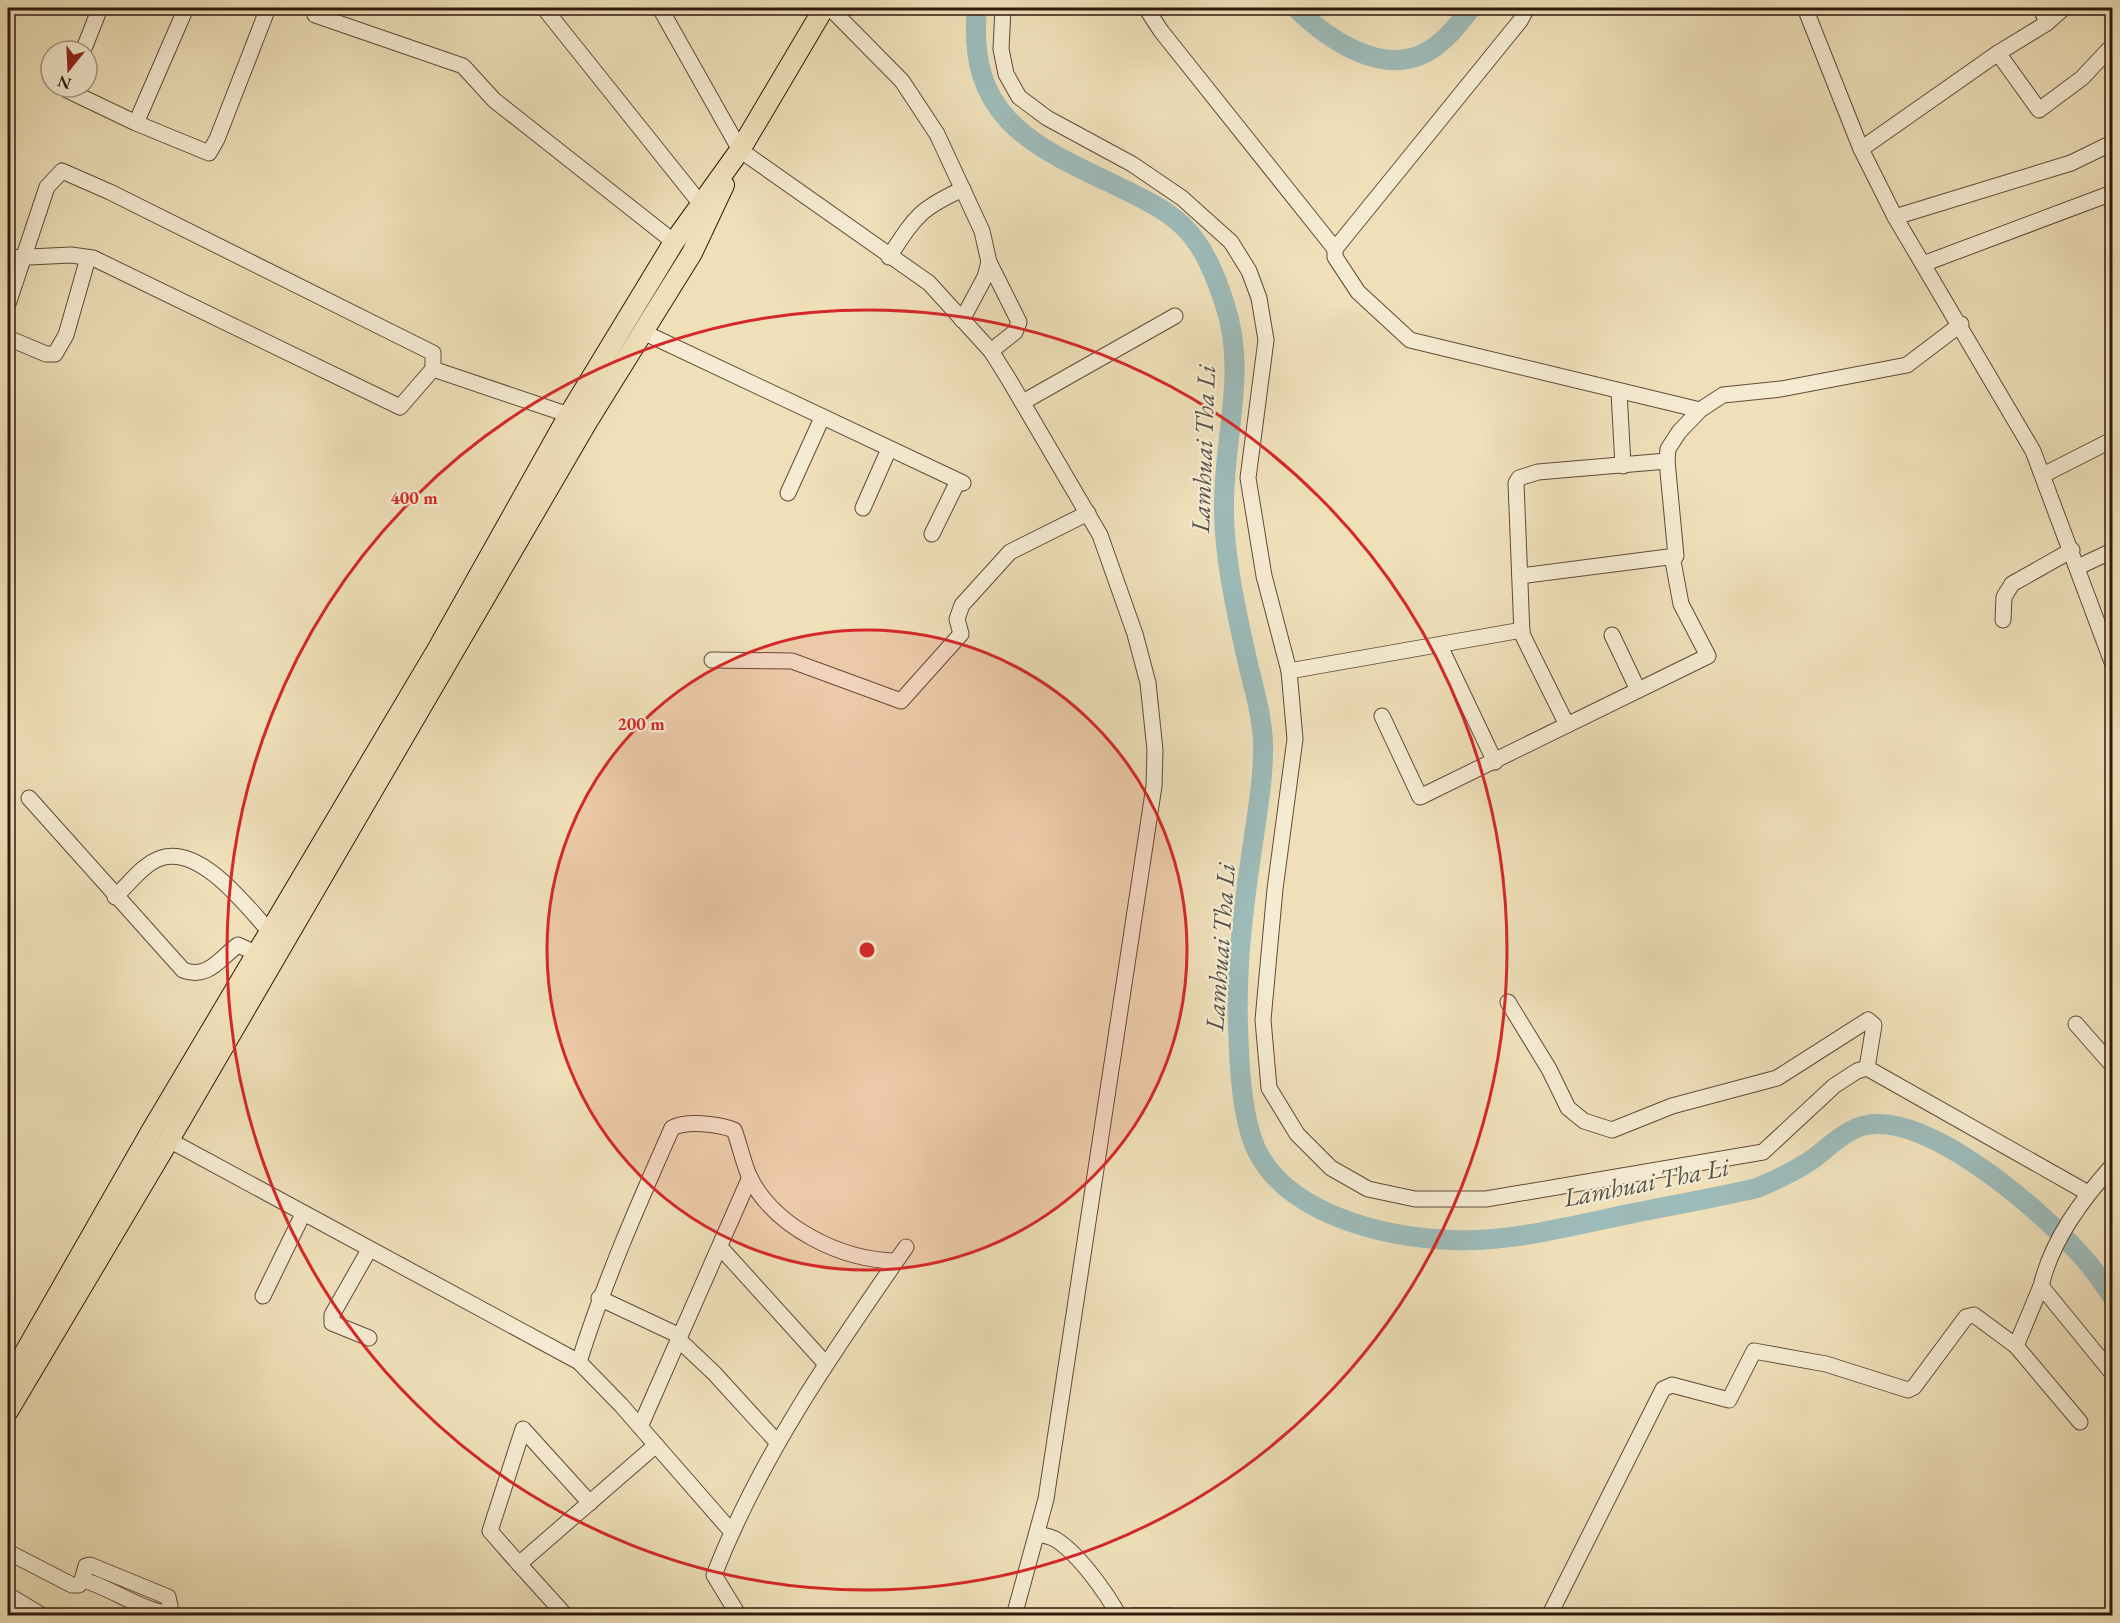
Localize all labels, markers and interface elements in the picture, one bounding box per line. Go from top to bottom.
north arrow [39,39,99,99]
text: N [55,71,74,95]
water label: Lamhuai Tha Li [1183,363,1223,535]
text: 400 m [390,486,438,509]
text: 200 m [617,712,665,735]
water label: Lamhuai Tha Li [1197,861,1243,1033]
centre of rings [857,940,877,960]
water label: Lamhuai Tha Li [1559,1149,1733,1215]

